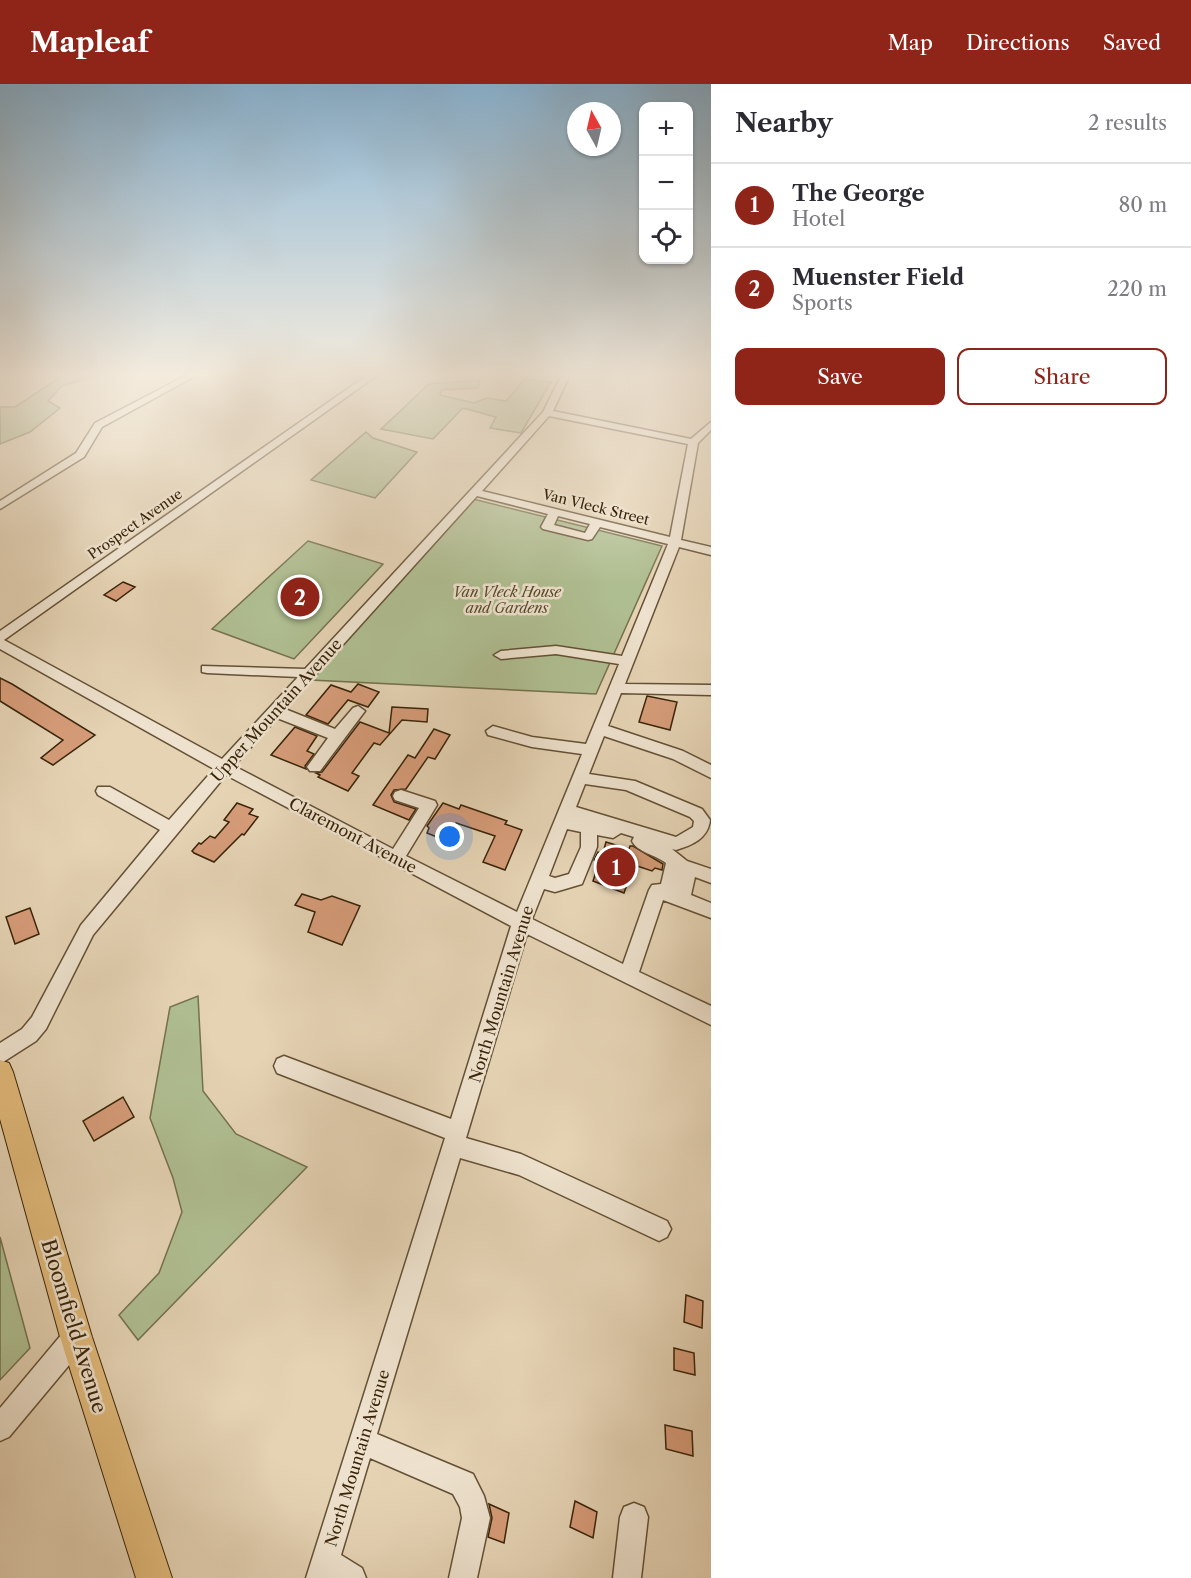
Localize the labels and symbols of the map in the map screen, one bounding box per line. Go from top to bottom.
north arrow [567,102,621,156]
street label: Prospect Avenue [84,485,186,563]
street label: Van Vleck Street [540,485,651,529]
pin: 2 [280,574,320,620]
park label: Van Vleck House and Gardens [453,583,562,617]
street label: Upper Mountain Avenue [206,634,346,786]
street label: Claremont Avenue [286,793,420,877]
your location [435,822,464,851]
pin: 1 [596,844,636,890]
street label: North Mountain Avenue [465,903,538,1085]
street label: Bloomfield Avenue [36,1236,112,1416]
street label: North Mountain Avenue [321,1367,394,1549]

